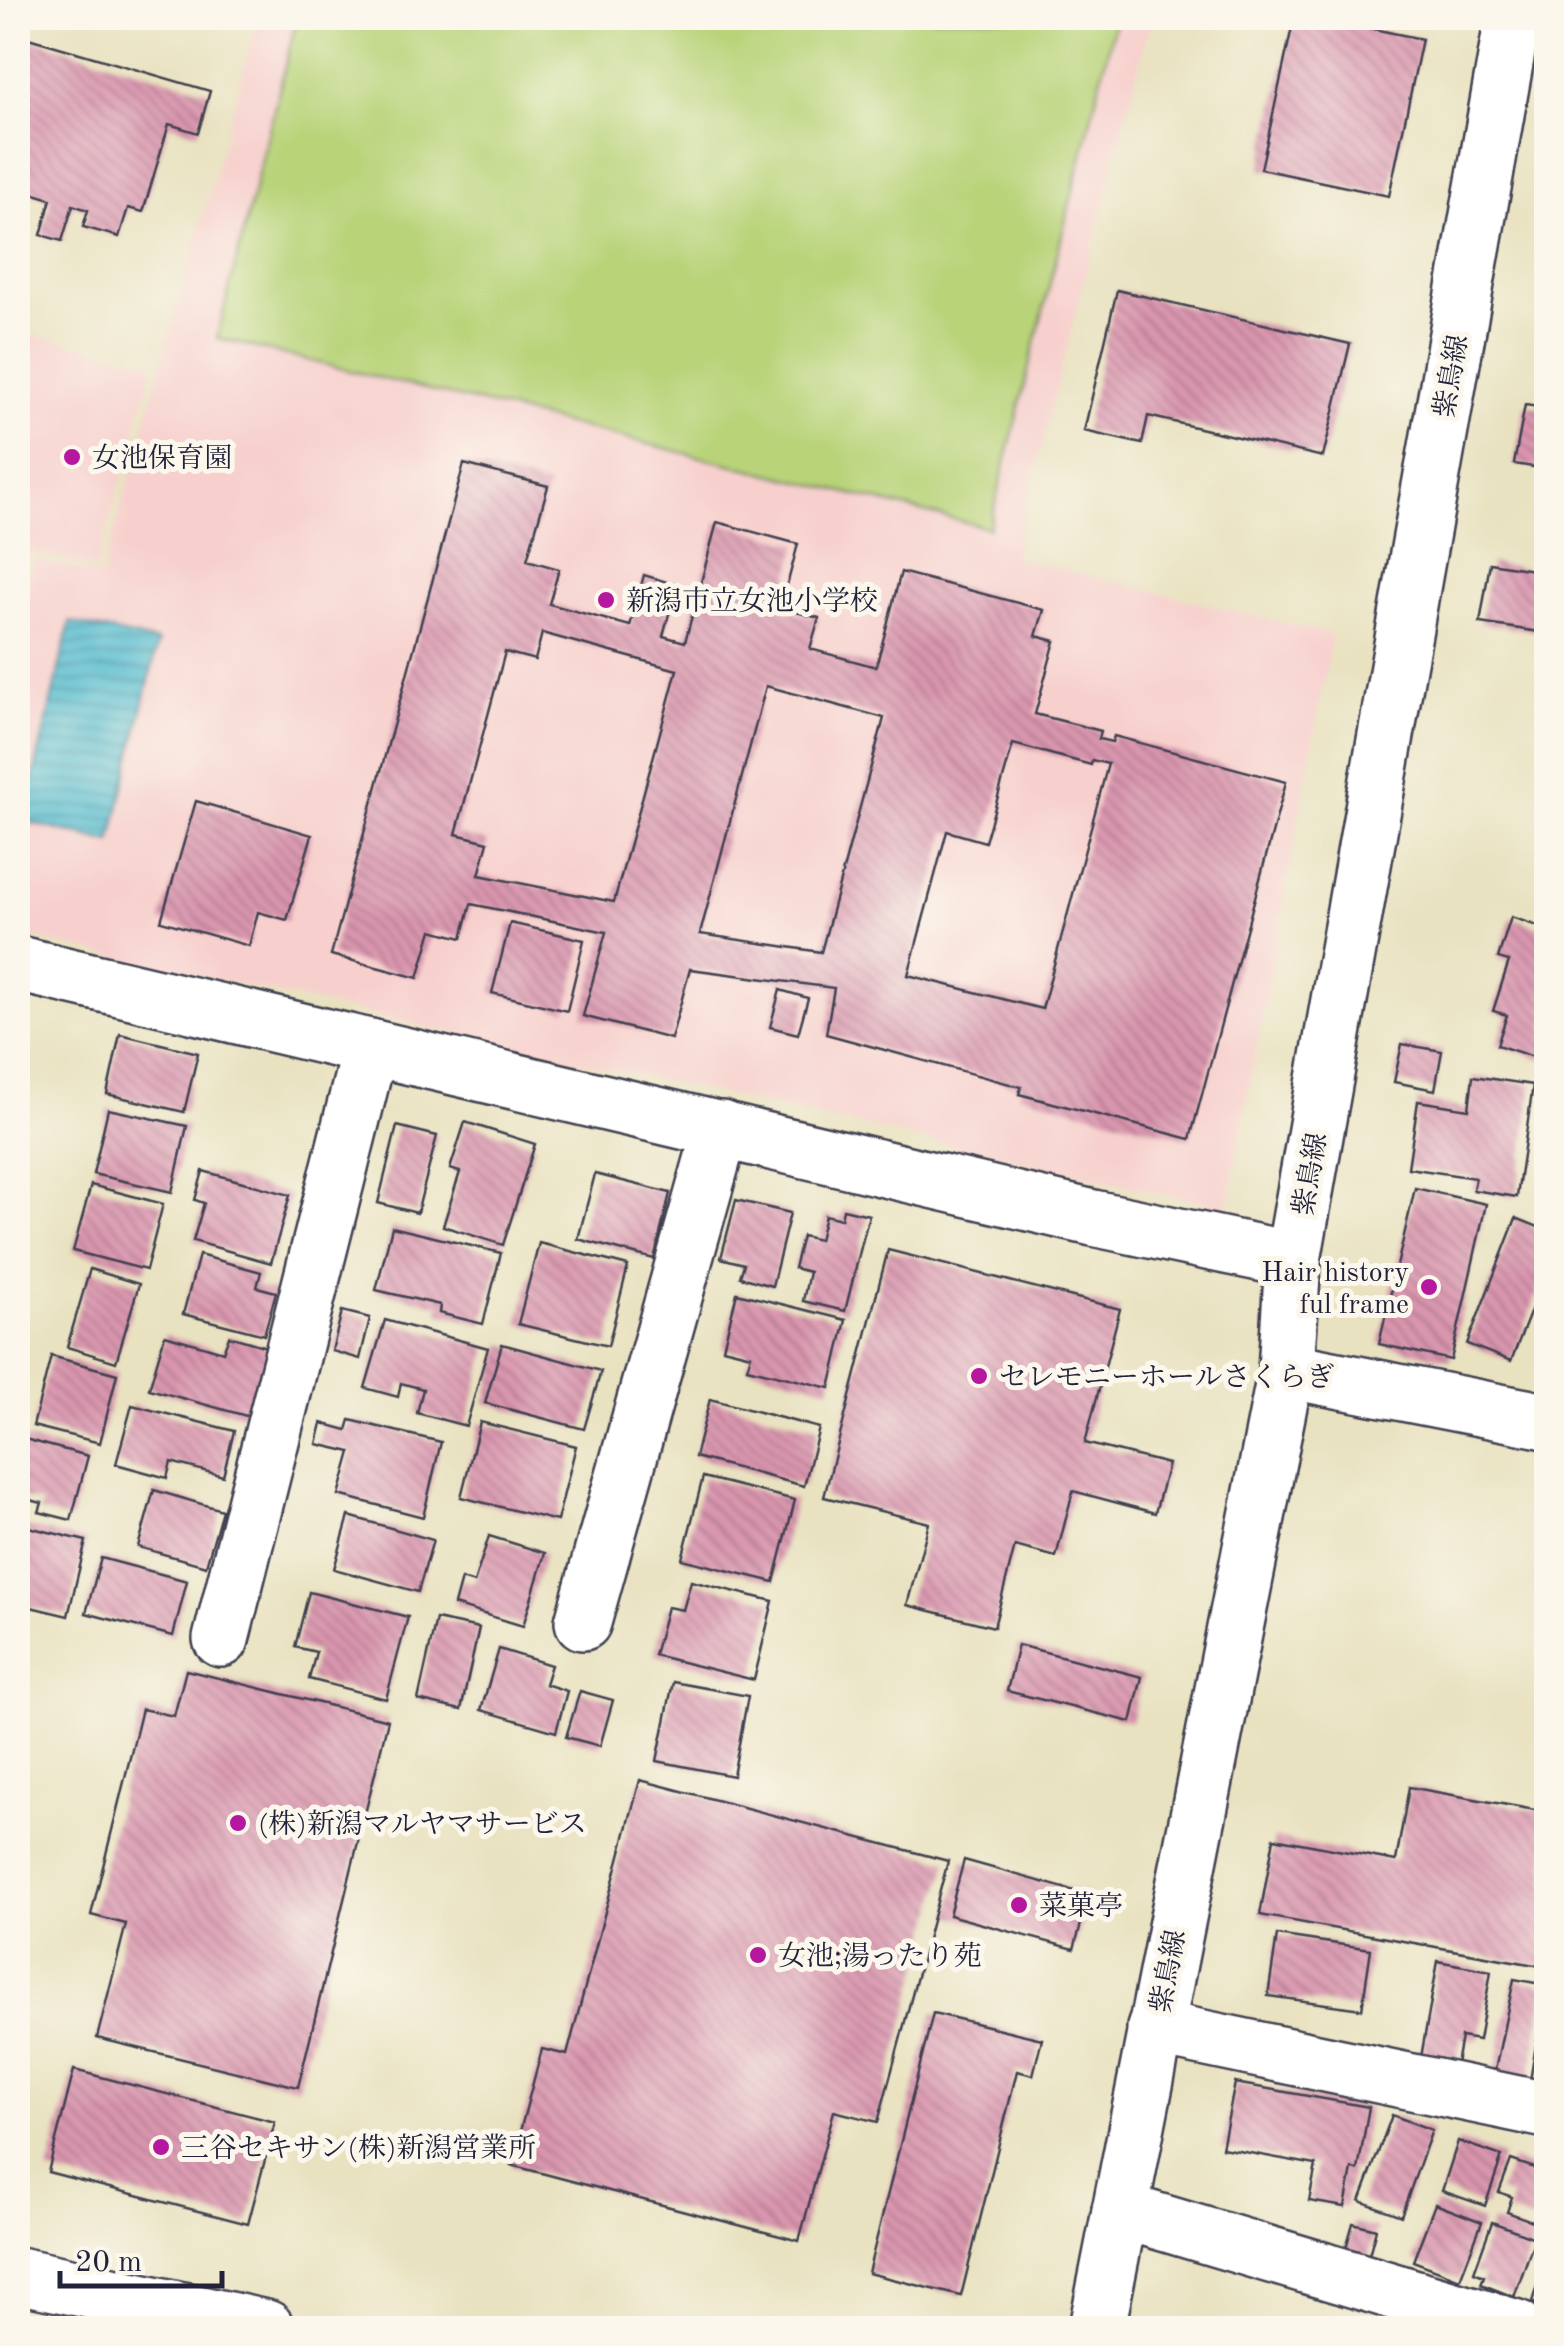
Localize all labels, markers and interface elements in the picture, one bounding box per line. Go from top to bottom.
street label: 紫鳥線 [1429,332,1474,420]
place label: 女池保育園 [92,443,232,474]
marker: 女池保育園 [61,446,83,468]
place label: 新潟市立女池小学校 [626,586,878,617]
marker: 新潟市立女池小学校 [595,589,617,611]
street label: 紫鳥線 [1288,1130,1333,1218]
place label: Hair history ful frame [1261,1260,1409,1320]
marker: Hair history ful frame [1418,1276,1440,1298]
place label: セレモニーホールさくらぎ [999,1362,1334,1393]
marker: セレモニーホールさくらぎ [968,1365,990,1387]
place label: (株)新潟マルヤマサービス [258,1809,587,1840]
marker: (株)新潟マルヤマサービス [227,1812,249,1834]
place label: 菜菓亭 [1039,1891,1123,1922]
marker: 菜菓亭 [1008,1894,1030,1916]
street label: 紫鳥線 [1145,1927,1192,2015]
place label: 女池;湯ったり苑 [778,1941,982,1972]
marker: 女池;湯ったり苑 [747,1944,769,1966]
place label: 三谷セキサン(株)新潟営業所 [181,2133,536,2164]
marker: 三谷セキサン(株)新潟営業所 [150,2136,172,2158]
scale bar [60,2226,222,2288]
text: 20 m [75,2248,142,2278]

